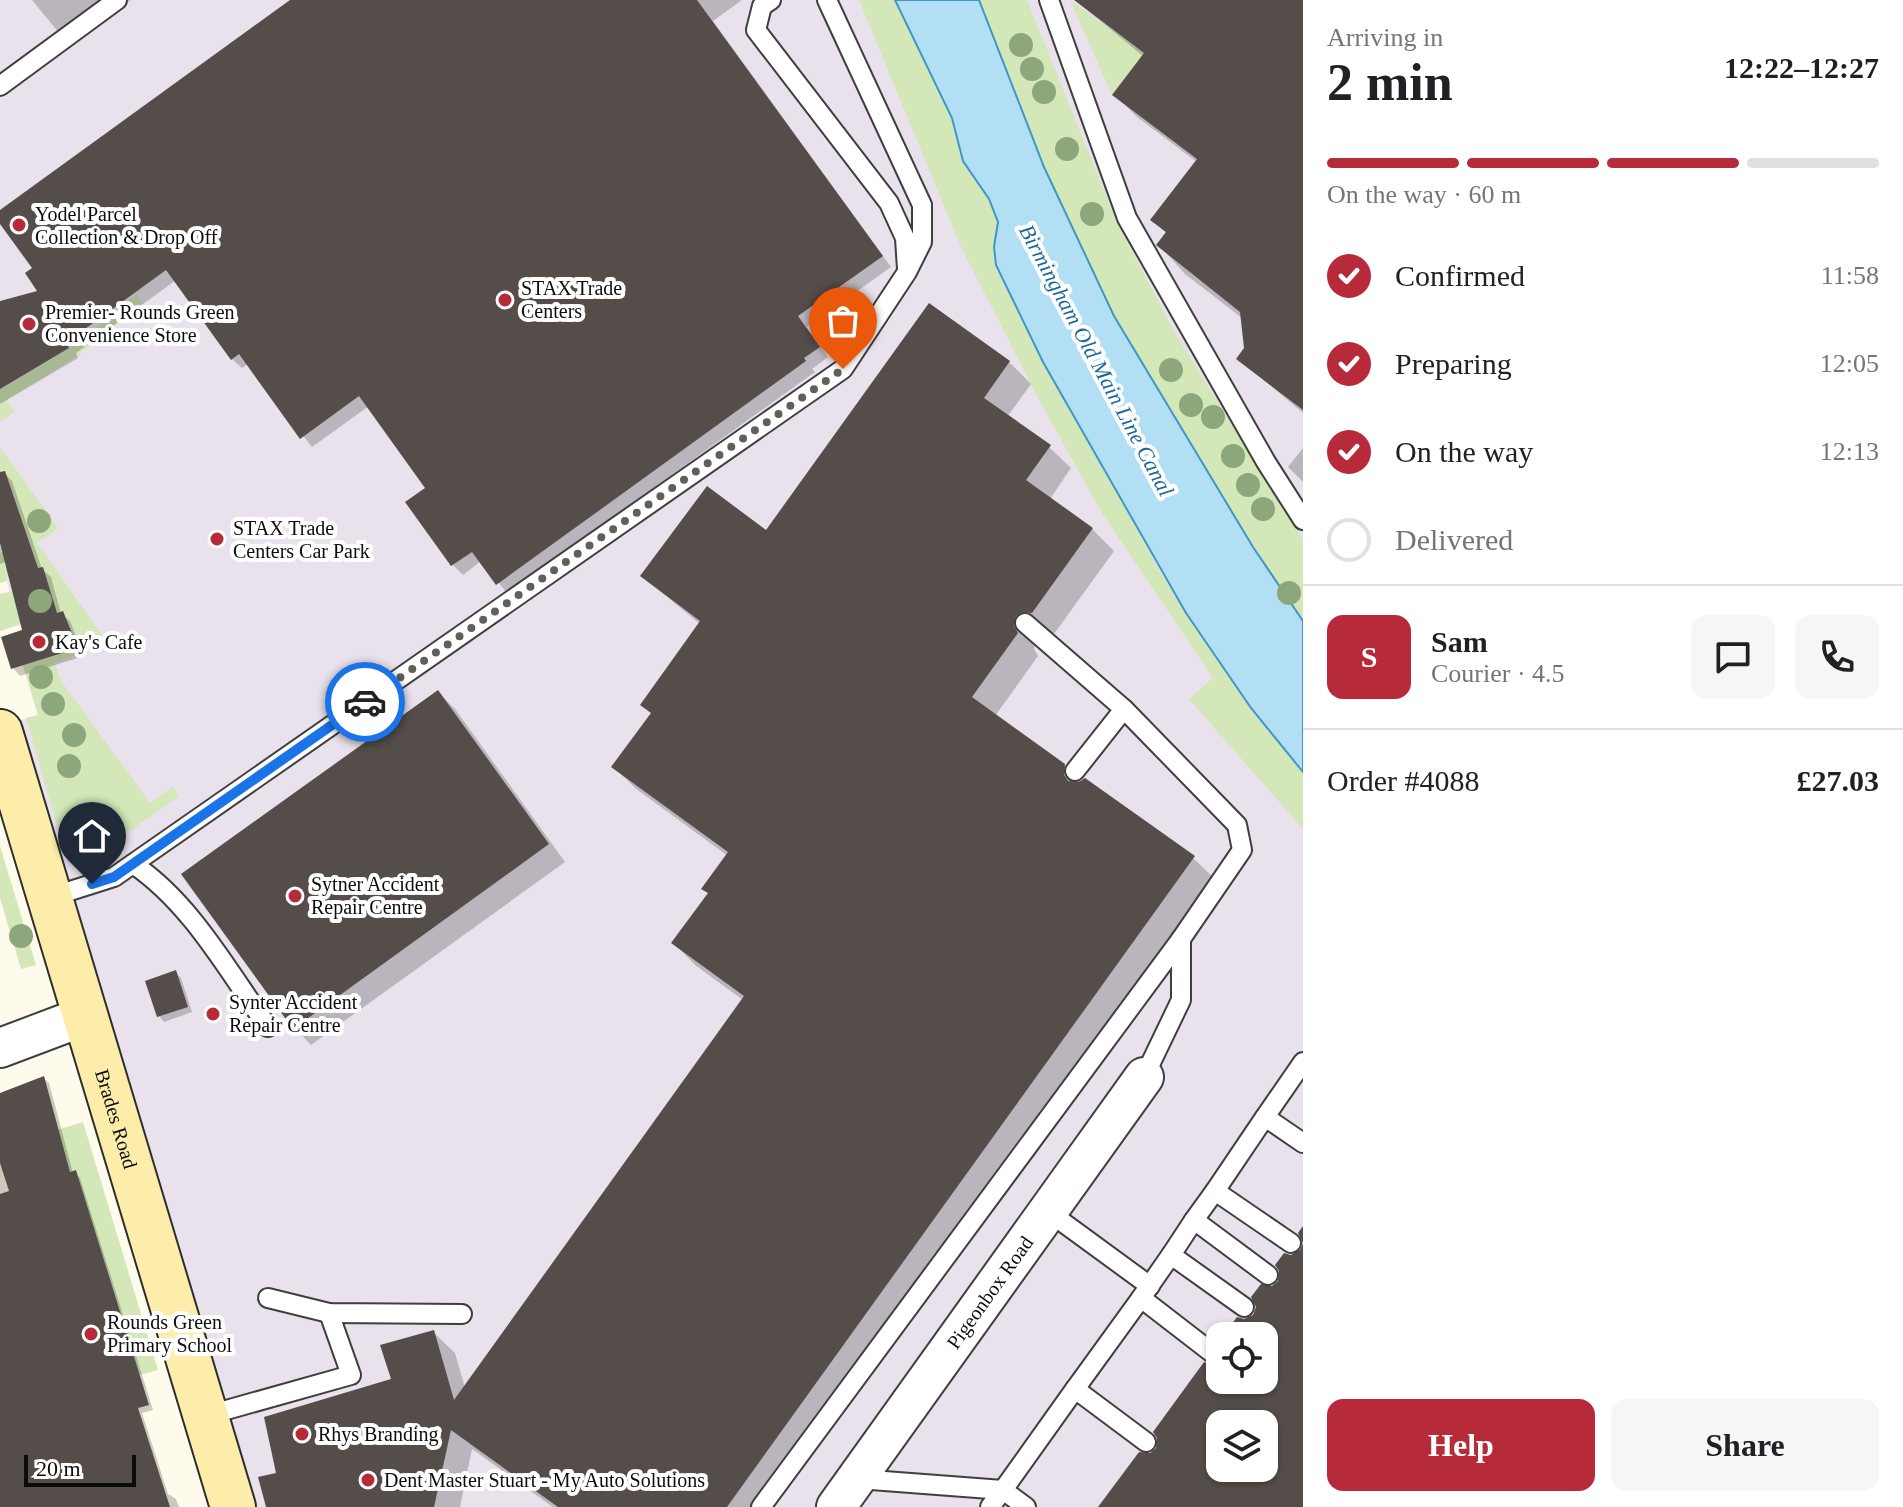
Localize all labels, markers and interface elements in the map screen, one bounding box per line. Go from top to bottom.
text: Arriving in [1327,23,1443,52]
text: 12:22–12:27 [1724,51,1879,84]
text: 2 min [1327,54,1453,111]
text: On the way · 60 m [1327,180,1521,209]
place label: Yodel Parcel Collection & Drop Off [35,203,218,249]
marker: Yodel Parcel Collection & Drop Off [10,216,28,234]
water label: Birmingham Old Main Line Canal [1014,220,1179,500]
icon: check [1327,254,1371,298]
text: Confirmed [1395,259,1525,292]
text: 11:58 [1821,261,1879,290]
place label: STAX Trade Centers [521,277,622,322]
pin [809,287,877,369]
marker: STAX Trade Centers [496,291,514,309]
icon: bag [821,299,865,343]
place label: Premier- Rounds Green Convenience Store [45,301,235,346]
marker: Premier- Rounds Green Convenience Store [20,315,38,333]
icon: check [1327,342,1371,386]
text: Preparing [1395,347,1512,380]
text: 12:05 [1820,349,1879,378]
icon: check [1327,430,1371,474]
text: On the way [1395,435,1533,468]
text: 12:13 [1820,437,1879,466]
place label: STAX Trade Centers Car Park [233,517,370,562]
text: Delivered [1395,523,1513,556]
marker: STAX Trade Centers Car Park [208,530,226,548]
button: chat [1691,615,1775,699]
button: phone [1795,615,1879,699]
text: Sam [1431,625,1488,658]
place label: Kay's Cafe [55,631,143,654]
marker: Kay's Cafe [30,633,48,651]
text: S [1361,640,1377,673]
text: Courier · 4.5 [1431,659,1565,688]
courier [325,662,405,742]
icon: car [343,680,387,724]
text: Order #4088 [1327,764,1479,797]
text: £27.03 [1797,764,1879,797]
pin [58,802,126,884]
icon: home [70,814,114,858]
place label: Sytner Accident Repair Centre [311,873,440,919]
marker: Sytner Accident Repair Centre [286,887,304,905]
place label: Synter Accident Repair Centre [229,991,358,1037]
marker: Synter Accident Repair Centre [204,1005,222,1023]
street label: Brades Road [91,1066,142,1171]
street label: Pigeonbox Road [942,1232,1037,1353]
place label: Rounds Green Primary School [107,1311,232,1357]
map controls [1206,1322,1278,1482]
button: locate [1206,1322,1278,1394]
marker: Rounds Green Primary School [82,1325,100,1343]
button: Help [1327,1399,1595,1491]
button: Share [1611,1399,1879,1491]
button: layers [1206,1410,1278,1482]
place label: Rhys Branding [318,1423,439,1446]
marker: Rhys Branding [293,1425,311,1443]
scale bar [24,1451,136,1487]
text: 20 m [36,1456,81,1481]
place label: Dent Master Stuart - My Auto Solutions [384,1469,705,1492]
marker: Dent Master Stuart - My Auto Solutions [359,1471,377,1489]

